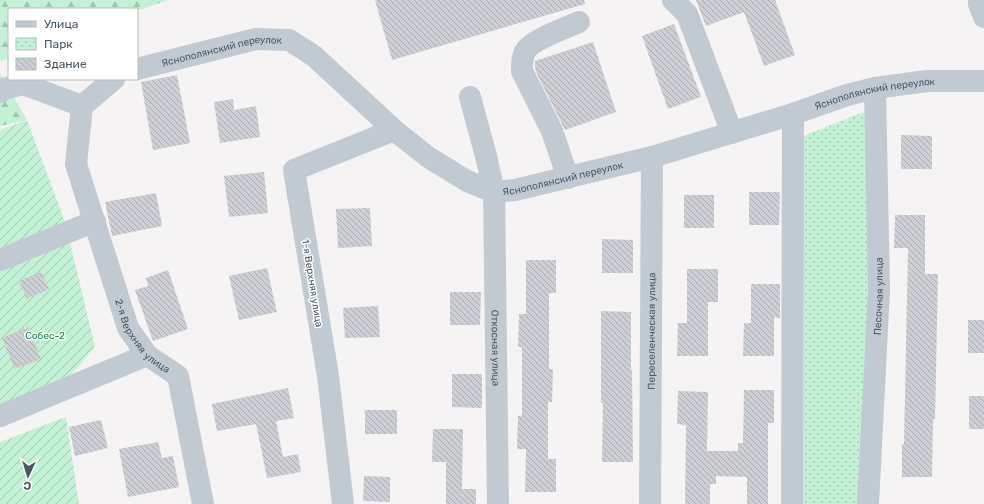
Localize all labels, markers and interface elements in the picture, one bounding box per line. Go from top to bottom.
legend [8,8,138,80]
text: Улица [44,17,78,31]
street label: Яснополянский переулок [160,34,283,70]
text: Парк [44,37,73,51]
text: Здание [44,57,87,71]
street label: Яснополянский переулок [813,76,936,113]
street label: Яснополянский переулок [502,159,625,198]
street label: 1-я Верхняя улица [299,238,325,328]
street label: Песочная улица [872,257,886,336]
street label: Переселенческая улица [646,272,658,390]
street label: 2-я Верхняя улица [112,298,172,376]
street label: Откосная улица [489,310,501,386]
park label: Собес-2 [25,330,65,342]
north arrow [8,456,48,496]
text: С [23,479,32,492]

